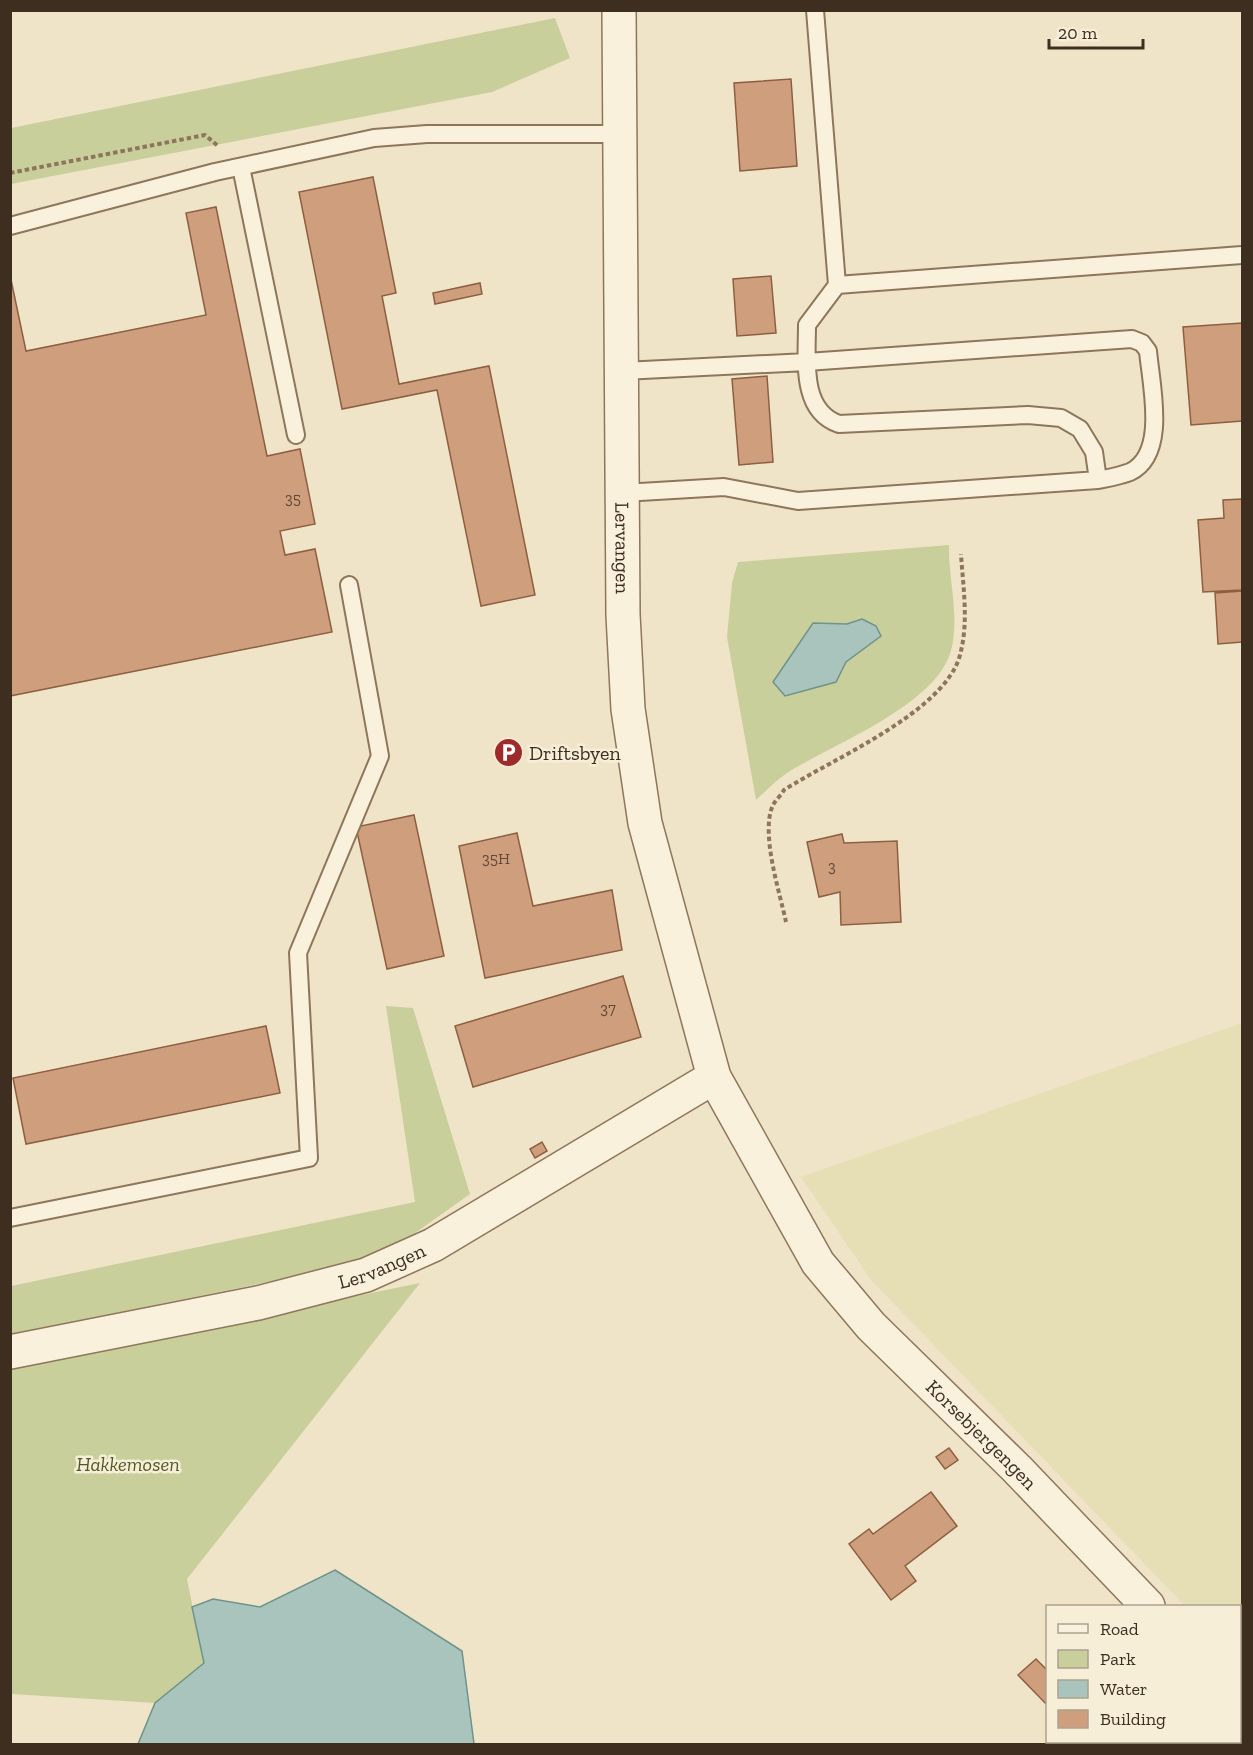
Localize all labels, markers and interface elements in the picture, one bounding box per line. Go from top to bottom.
scale bar [1049,12,1144,50]
text: 20 m [1058,22,1098,44]
house number: 35 [285,489,301,508]
street label: Lervangen [610,502,635,595]
parking icon: Driftsbyen [492,737,524,769]
place label: Driftsbyen [529,741,621,765]
house number: 35H [482,849,510,868]
house number: 3 [828,857,836,876]
house number: 37 [600,999,616,1018]
street label: Lervangen [336,1238,429,1294]
street label: Korsebjergengen [921,1375,1043,1495]
park label: Hakkemosen [76,1452,180,1476]
legend [1046,1605,1241,1743]
text: Road [1100,1618,1139,1640]
text: Park [1100,1648,1136,1670]
text: Water [1100,1678,1147,1700]
text: Building [1100,1708,1166,1730]

